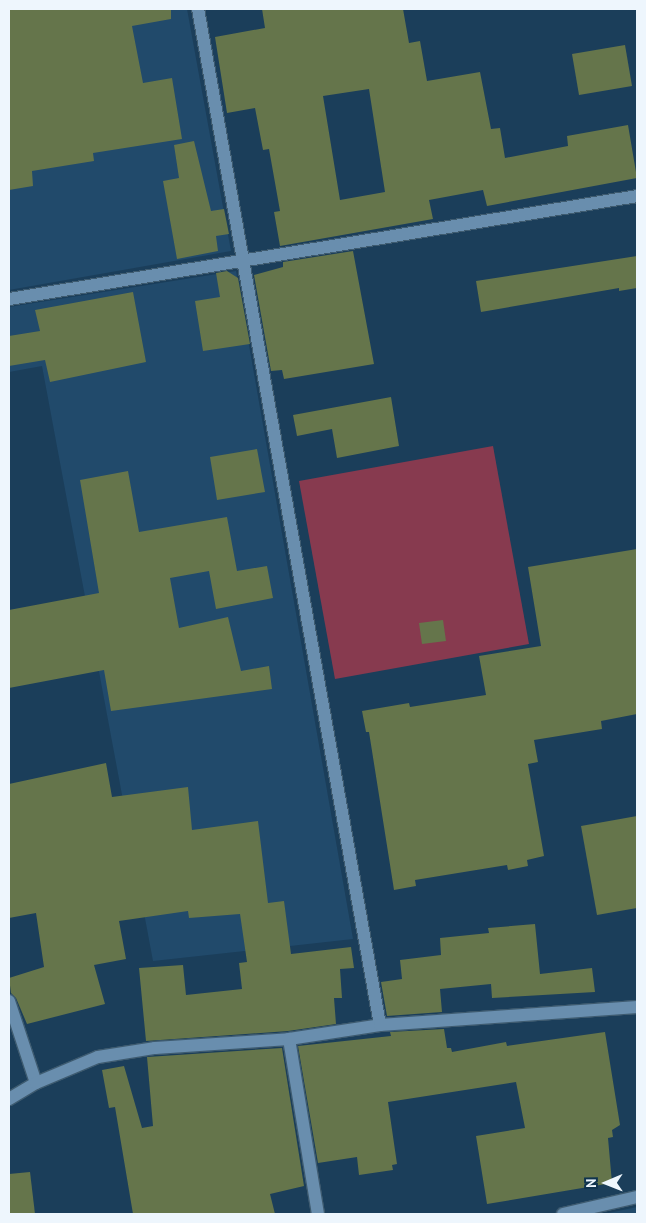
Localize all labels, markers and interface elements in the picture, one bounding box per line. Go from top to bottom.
north arrow [581,1158,631,1208]
text: N [582,1179,600,1188]

